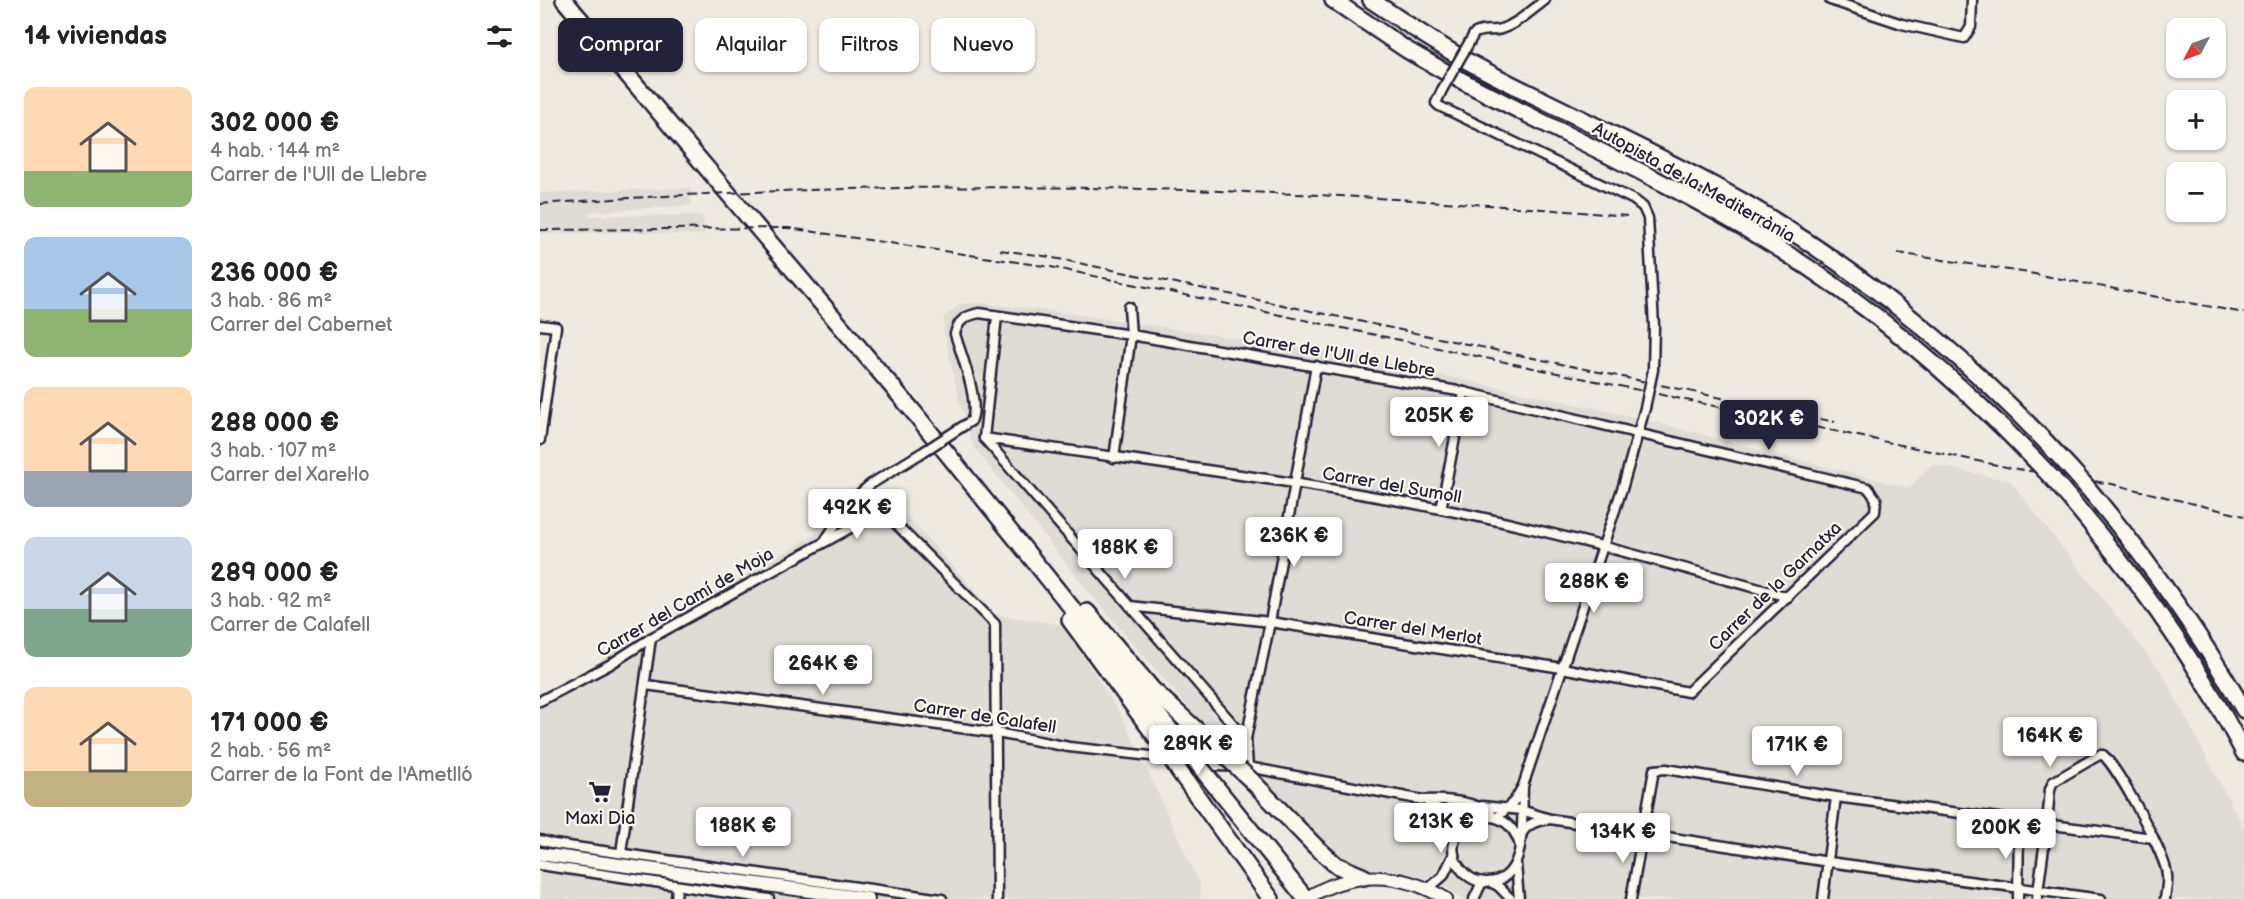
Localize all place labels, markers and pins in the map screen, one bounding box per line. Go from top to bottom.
pin: 205K € [1390,397,1488,448]
pin: 302K € [1720,400,1818,451]
pin: 492K € [808,489,906,540]
pin: 236K € [1245,517,1343,568]
pin: 188K € [1076,529,1174,580]
pin: 288K € [1545,563,1643,614]
pin: 264K € [774,645,872,696]
pin: 164K € [2001,717,2099,768]
pin: 289K € [1149,725,1247,776]
pin: 171K € [1748,726,1846,777]
supermarket icon: Maxi Dia [587,779,613,805]
pin: 213K € [1392,803,1490,854]
pin: 188K € [694,807,792,858]
place label: Maxi Dia [565,808,635,829]
pin: 200K € [1957,809,2055,860]
pin: 134K € [1574,813,1672,864]

